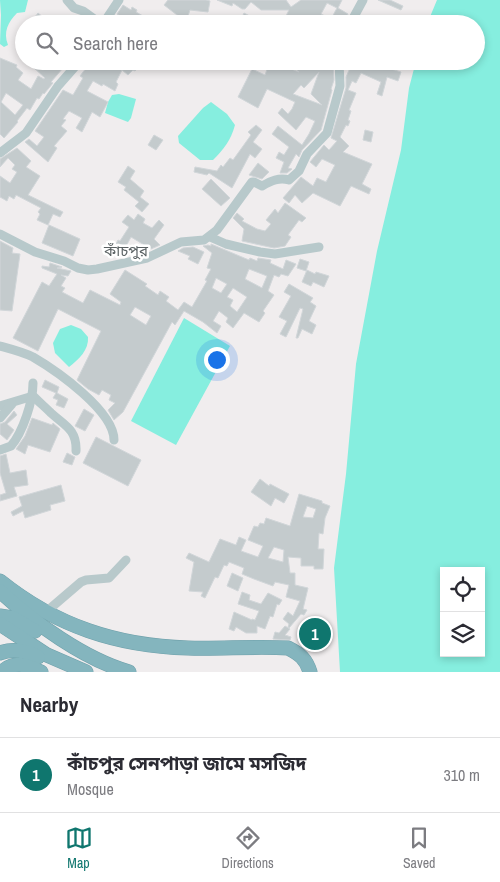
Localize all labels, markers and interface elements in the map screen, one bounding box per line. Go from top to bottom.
search box [15,15,485,70]
icon: search [33,29,61,57]
text: Search here [73,30,158,56]
district label: কাঁচপুর [103,240,149,261]
your location [204,347,230,373]
map controls [440,567,485,657]
button: locate [440,567,485,612]
button: layers [440,612,485,657]
pin: 1 [299,615,331,653]
text: Nearby [20,690,78,719]
text: কাঁচপুর সেনপাড়া জামে মসজিদ [67,750,306,776]
text: 1 [32,764,40,786]
text: 310 m [444,764,480,786]
text: Mosque [67,778,114,800]
tab: Map [65,824,93,872]
tab: Directions [222,824,274,872]
tab: Saved [403,824,435,872]

